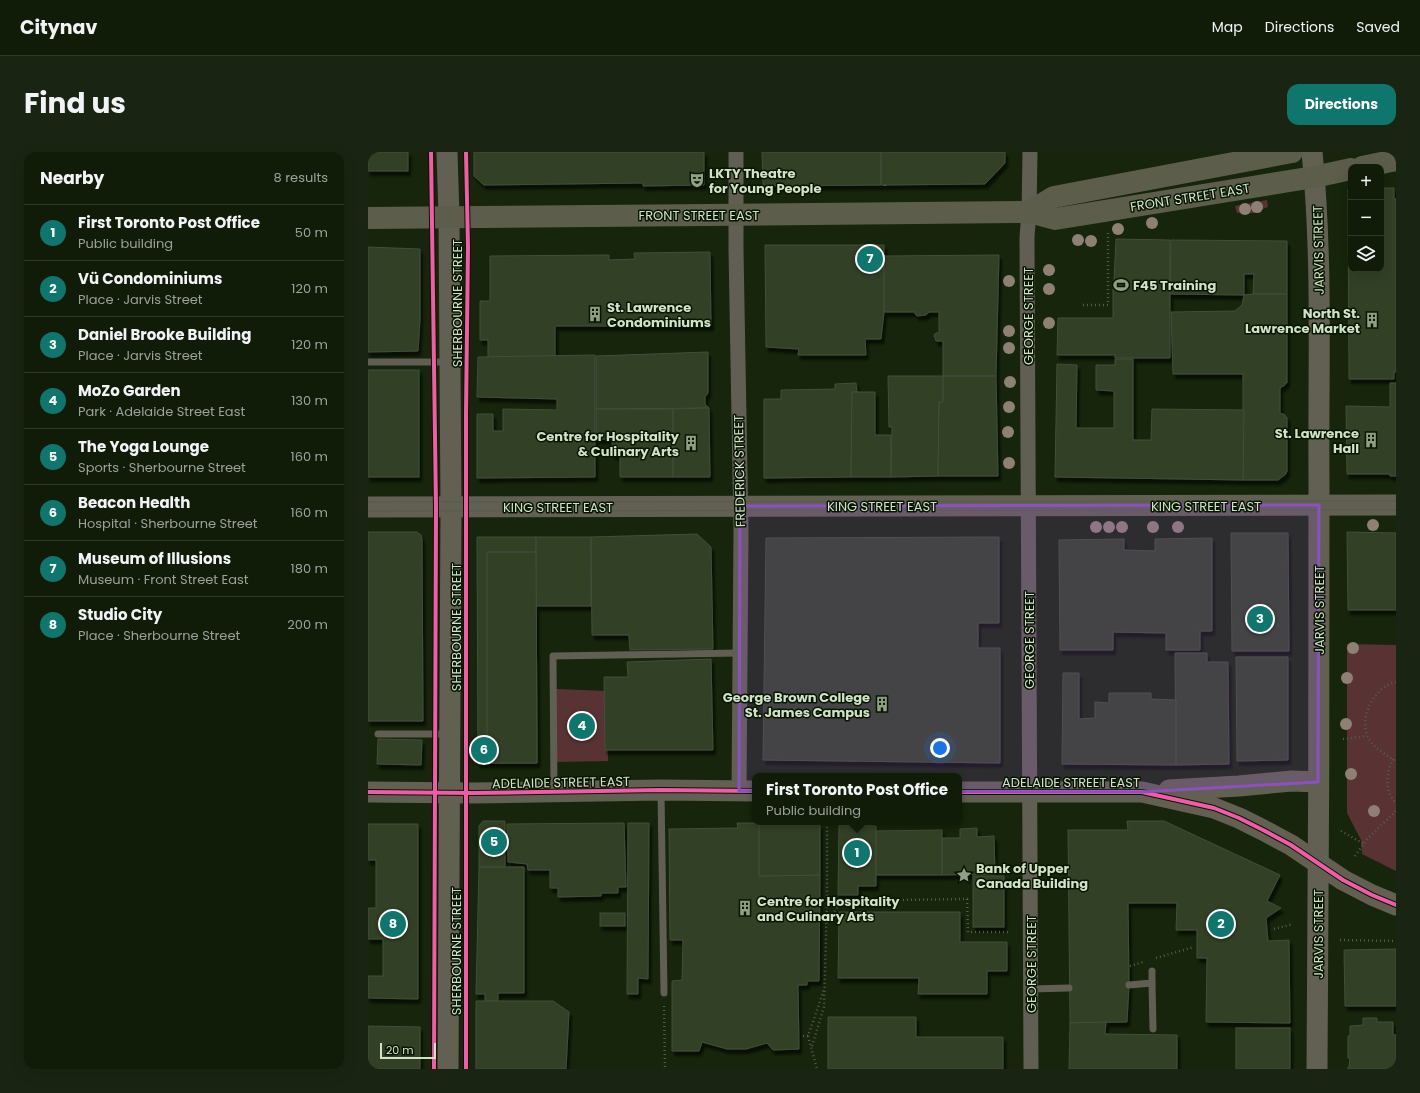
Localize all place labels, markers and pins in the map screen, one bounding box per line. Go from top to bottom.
place label: LKTY Theatre for Young People [709,164,821,198]
theatre icon: LKTY Theatre for Young People [688,171,706,189]
pin: 7 [857,244,883,274]
sports icon: F45 Training [1112,276,1130,294]
place label: F45 Training [1133,276,1216,295]
place label: St. Lawrence Condominiums [607,298,711,332]
place label: North St. Lawrence Market [1245,304,1360,338]
building icon: St. Lawrence Condominiums [586,305,604,323]
building icon: North St. Lawrence Market [1363,311,1381,329]
place label: St. Lawrence Hall [1275,424,1359,458]
place label: Centre for Hospitality & Culinary Arts [536,427,680,461]
building icon: St. Lawrence Hall [1362,431,1380,449]
building icon: Centre for Hospitality & Culinary Arts [682,434,700,452]
pin: 3 [1247,604,1273,634]
place label: George Brown College St. James Campus [723,688,870,722]
building icon: George Brown College St. James Campus [873,695,891,713]
pin: 4 [569,711,595,741]
pin: 6 [471,735,497,765]
pin: 5 [481,827,507,857]
pin: 1 [844,838,870,868]
place label: Bank of Upper Canada Building [976,859,1088,893]
place icon: Bank of Upper Canada Building [955,866,973,884]
place label: Centre for Hospitality and Culinary Arts [757,892,900,926]
building icon: Centre for Hospitality and Culinary Arts [736,899,754,917]
pin: 8 [380,909,406,939]
pin: 2 [1208,909,1234,939]

